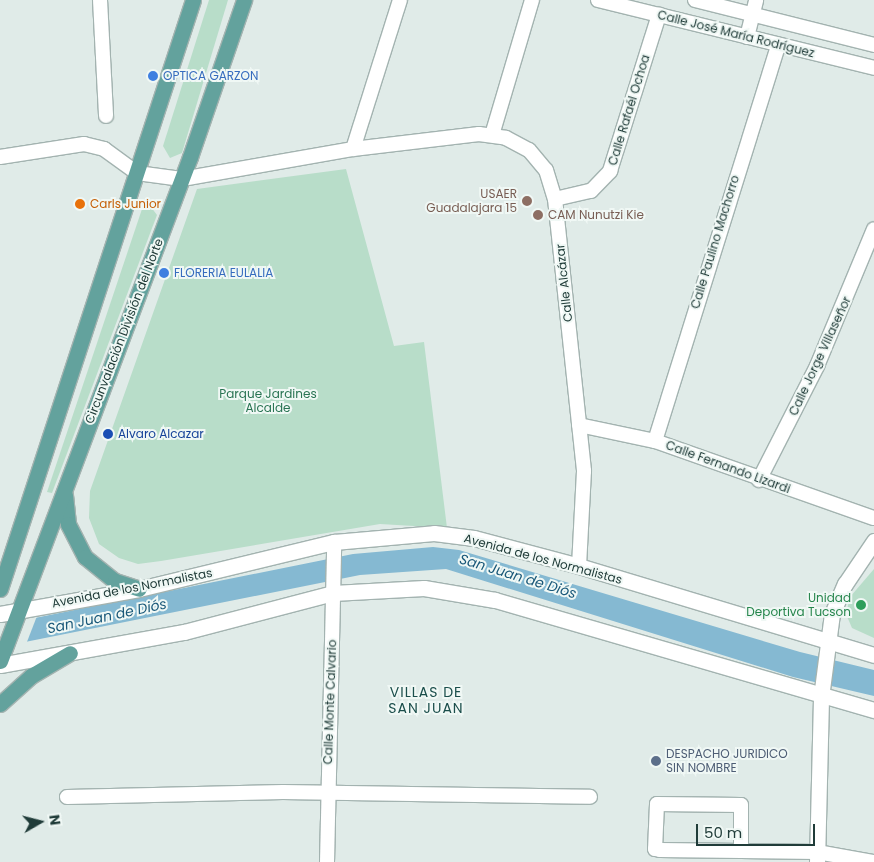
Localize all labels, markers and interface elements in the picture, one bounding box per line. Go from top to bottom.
street label: Calle José María Rodríguez [656,8,816,60]
street label: Calle Rafaél Ochoa [605,53,653,167]
place label: OPTICA GARZON [163,69,258,83]
marker: OPTICA GARZON [147,70,159,82]
street label: Calle Paulino Machorro [688,174,742,310]
place label: USAER Guadalajara 15 [426,187,517,215]
marker: USAER Guadalajara 15 [521,195,533,207]
place label: Carls Junior [90,197,161,211]
marker: Carls Junior [74,198,86,210]
place label: CAM Nunutzi Kie [548,208,644,222]
marker: CAM Nunutzi Kie [532,209,544,221]
street label: Circunvalación División del Norte [82,236,166,426]
street label: Calle Alcázar [553,243,575,323]
place label: FLORERIA EULALIA [174,266,273,280]
marker: FLORERIA EULALIA [158,267,170,279]
street label: Calle Jorge Villaseñor [786,294,854,418]
park label: Parque Jardines Alcalde [219,387,317,415]
place label: Alvaro Alcazar [118,427,204,441]
marker: Alvaro Alcazar [102,428,114,440]
street label: Calle Fernando Lizardi [664,438,792,496]
street label: Avenida de los Normalistas [462,531,624,587]
water label: San Juan de Diós [457,550,579,602]
street label: Avenida de los Normalistas [51,565,213,611]
place label: Unidad Deportiva Tucson [746,591,851,619]
water label: San Juan de Diós [46,595,168,637]
marker: Unidad Deportiva Tucson [855,599,867,611]
street label: Calle Monte Calvario [321,639,339,765]
district label: VILLAS DE SAN JUAN [387,684,465,716]
place label: DESPACHO JURIDICO SIN NOMBRE [666,747,788,775]
marker: DESPACHO JURIDICO SIN NOMBRE [650,755,662,767]
north arrow [15,797,65,847]
text: N [44,813,65,827]
scale bar [699,814,818,846]
text: 50 m [704,822,742,843]

